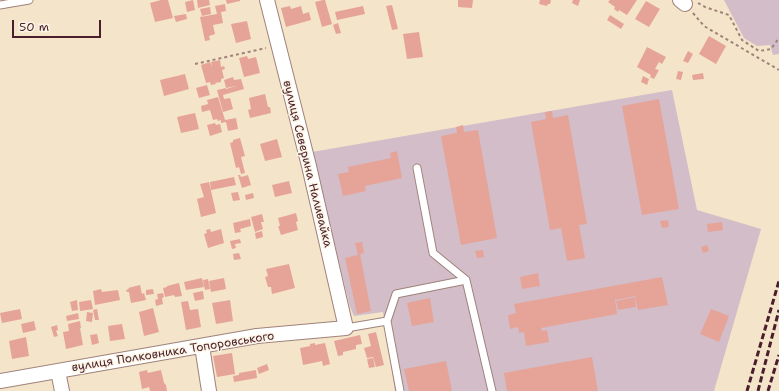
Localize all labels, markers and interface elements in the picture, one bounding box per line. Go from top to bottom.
scale bar [14,12,103,38]
text: 50 m [19,19,49,35]
street label: вулиця Северина Наливайка [279,79,335,249]
street label: вулиця Полковника Топоровського [71,329,275,375]

